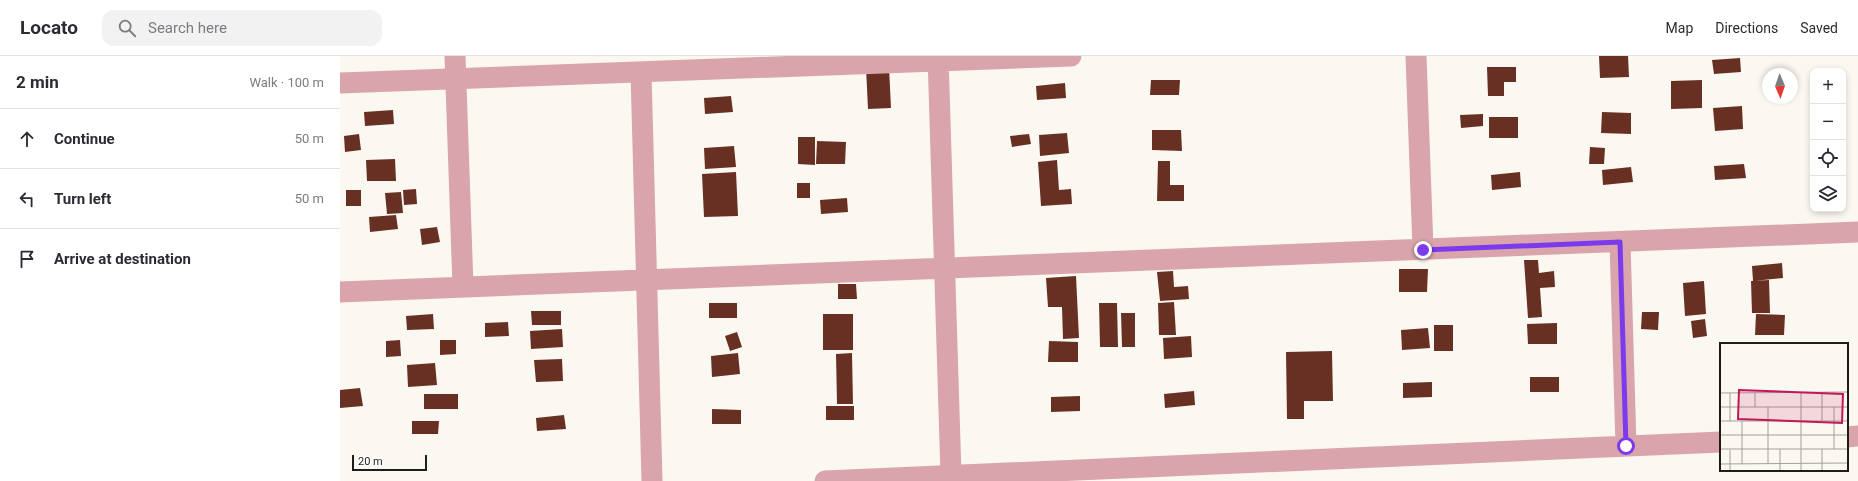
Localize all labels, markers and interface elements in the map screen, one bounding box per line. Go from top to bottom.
search box [102,10,382,46]
text: Locato [20,16,78,39]
icon: search [116,17,138,39]
text: Search here [148,19,227,37]
text: Map [1666,20,1693,36]
text: Directions [1715,20,1778,36]
text: Saved [1800,20,1838,36]
north arrow [1762,68,1798,104]
map controls [1810,68,1846,212]
button: + [1810,68,1846,104]
text: 2 min [16,72,59,92]
text: Walk · 100 m [249,75,324,90]
button: − [1810,104,1846,140]
icon: ahead [16,128,38,150]
text: Continue [54,130,115,148]
text: 50 m [295,131,324,146]
button: locate [1810,140,1846,176]
button: layers [1810,176,1846,212]
icon: left [16,188,38,210]
text: Turn left [54,190,111,208]
text: 50 m [295,191,324,206]
route end [1414,241,1432,259]
icon: arrive [16,248,38,270]
text: Arrive at destination [54,250,191,268]
inset map [1720,343,1848,471]
route start [1617,437,1635,455]
scale bar [352,453,427,472]
text: 20 m [358,455,383,468]

